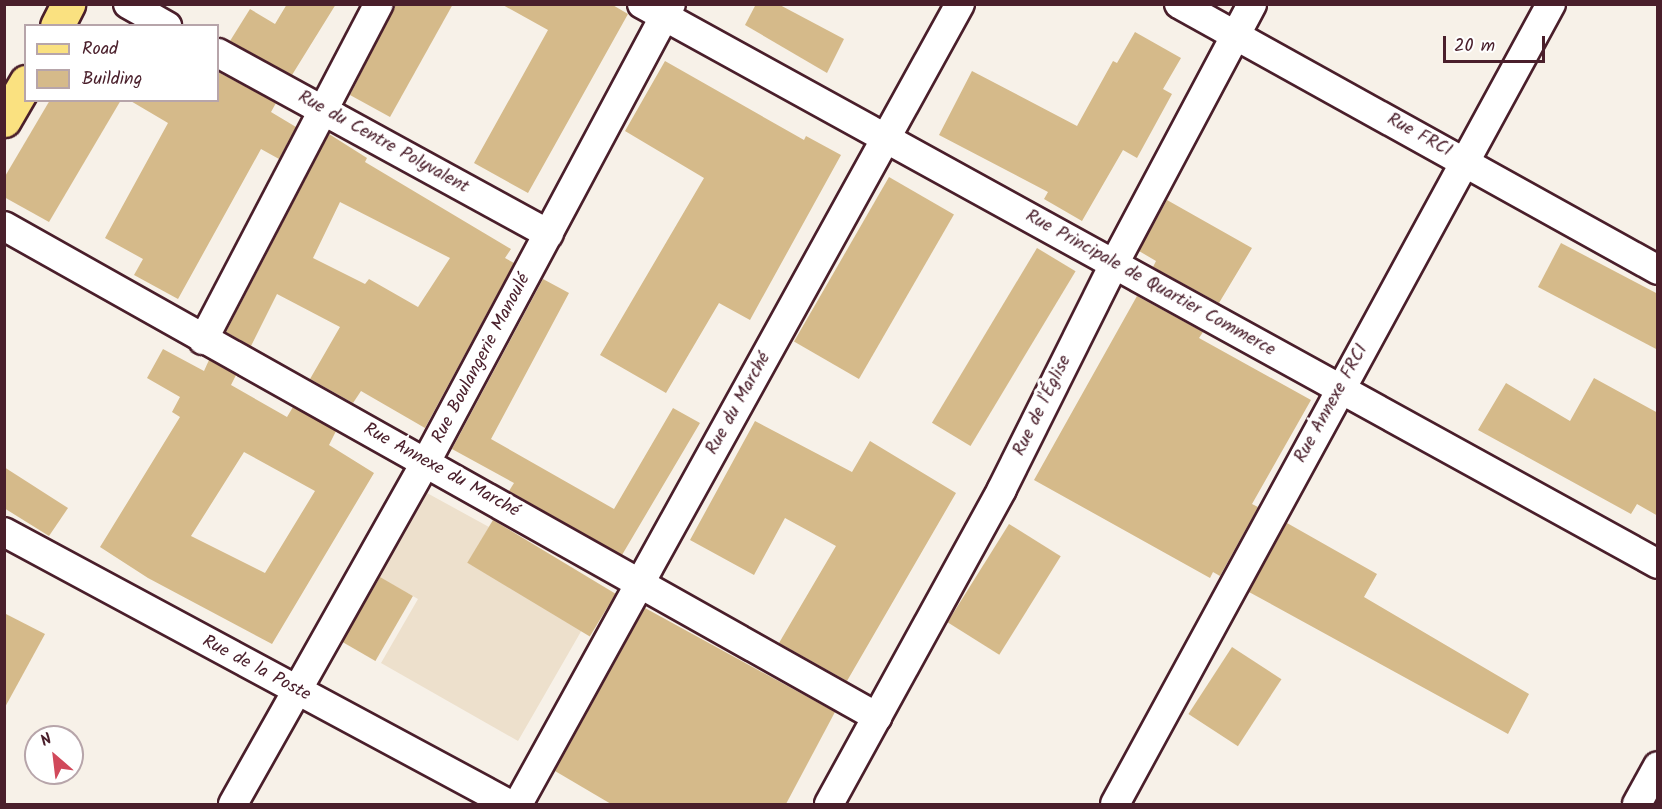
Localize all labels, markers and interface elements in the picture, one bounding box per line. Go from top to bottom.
legend [24,24,219,102]
scale bar [1446,24,1548,62]
text: 20 m [1454,32,1495,61]
text: Road [82,35,118,64]
text: Building [82,65,142,94]
street label: Rue du Centre Polyvalent [294,87,472,199]
street label: Rue FRCI [1383,109,1455,163]
street label: Rue Principale de Quartier Commerce [1021,206,1279,362]
street label: Rue Boulangerie Manoulé [428,271,536,447]
street label: Rue Annexe FRCI [1291,341,1373,467]
street label: Rue du Marché [702,349,776,459]
street label: Rue de l'Église [1009,352,1077,460]
street label: Rue Annexe du Marché [359,419,523,523]
street label: Rue de la Poste [198,631,314,707]
north arrow [24,725,84,785]
text: N [36,727,57,754]

